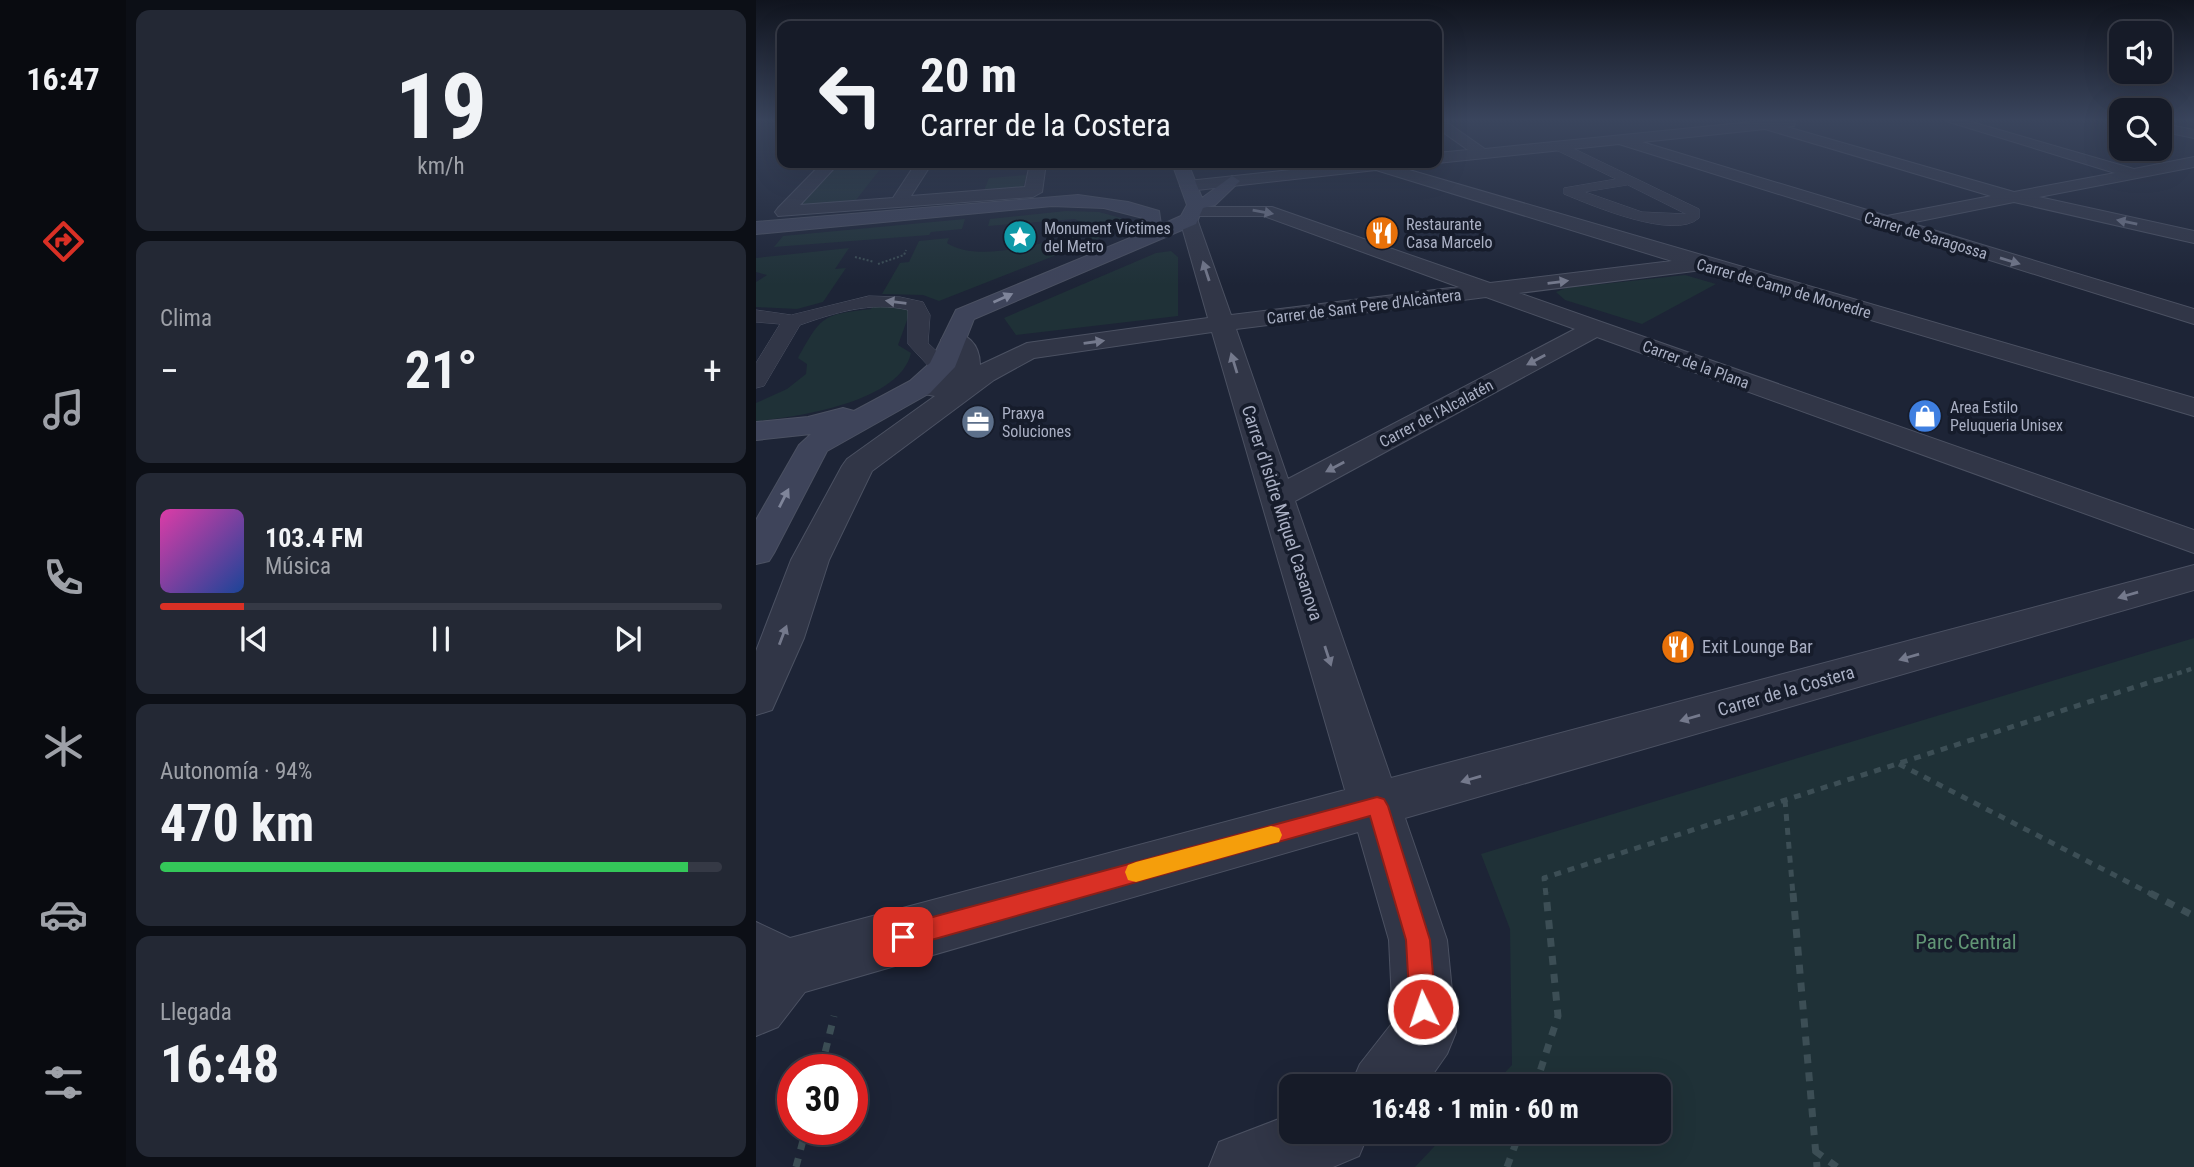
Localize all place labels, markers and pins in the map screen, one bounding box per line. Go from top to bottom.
restaurant icon: Restaurante Casa Marcelo [1363,214,1401,252]
place label: Restaurante Casa Marcelo [1406,215,1492,252]
place icon: Monument Víctimes del Metro [1001,218,1039,256]
place label: Monument Víctimes del Metro [1044,219,1171,256]
shop icon: Area Estilo Peluqueria Unisex [1906,397,1944,435]
place label: Area Estilo Peluqueria Unisex [1950,398,2063,435]
office icon: Praxya Soluciones [959,403,997,441]
place label: Praxya Soluciones [1002,404,1071,441]
restaurant icon: Exit Lounge Bar [1659,628,1697,666]
place label: Exit Lounge Bar [1702,636,1813,657]
pin [873,907,933,967]

